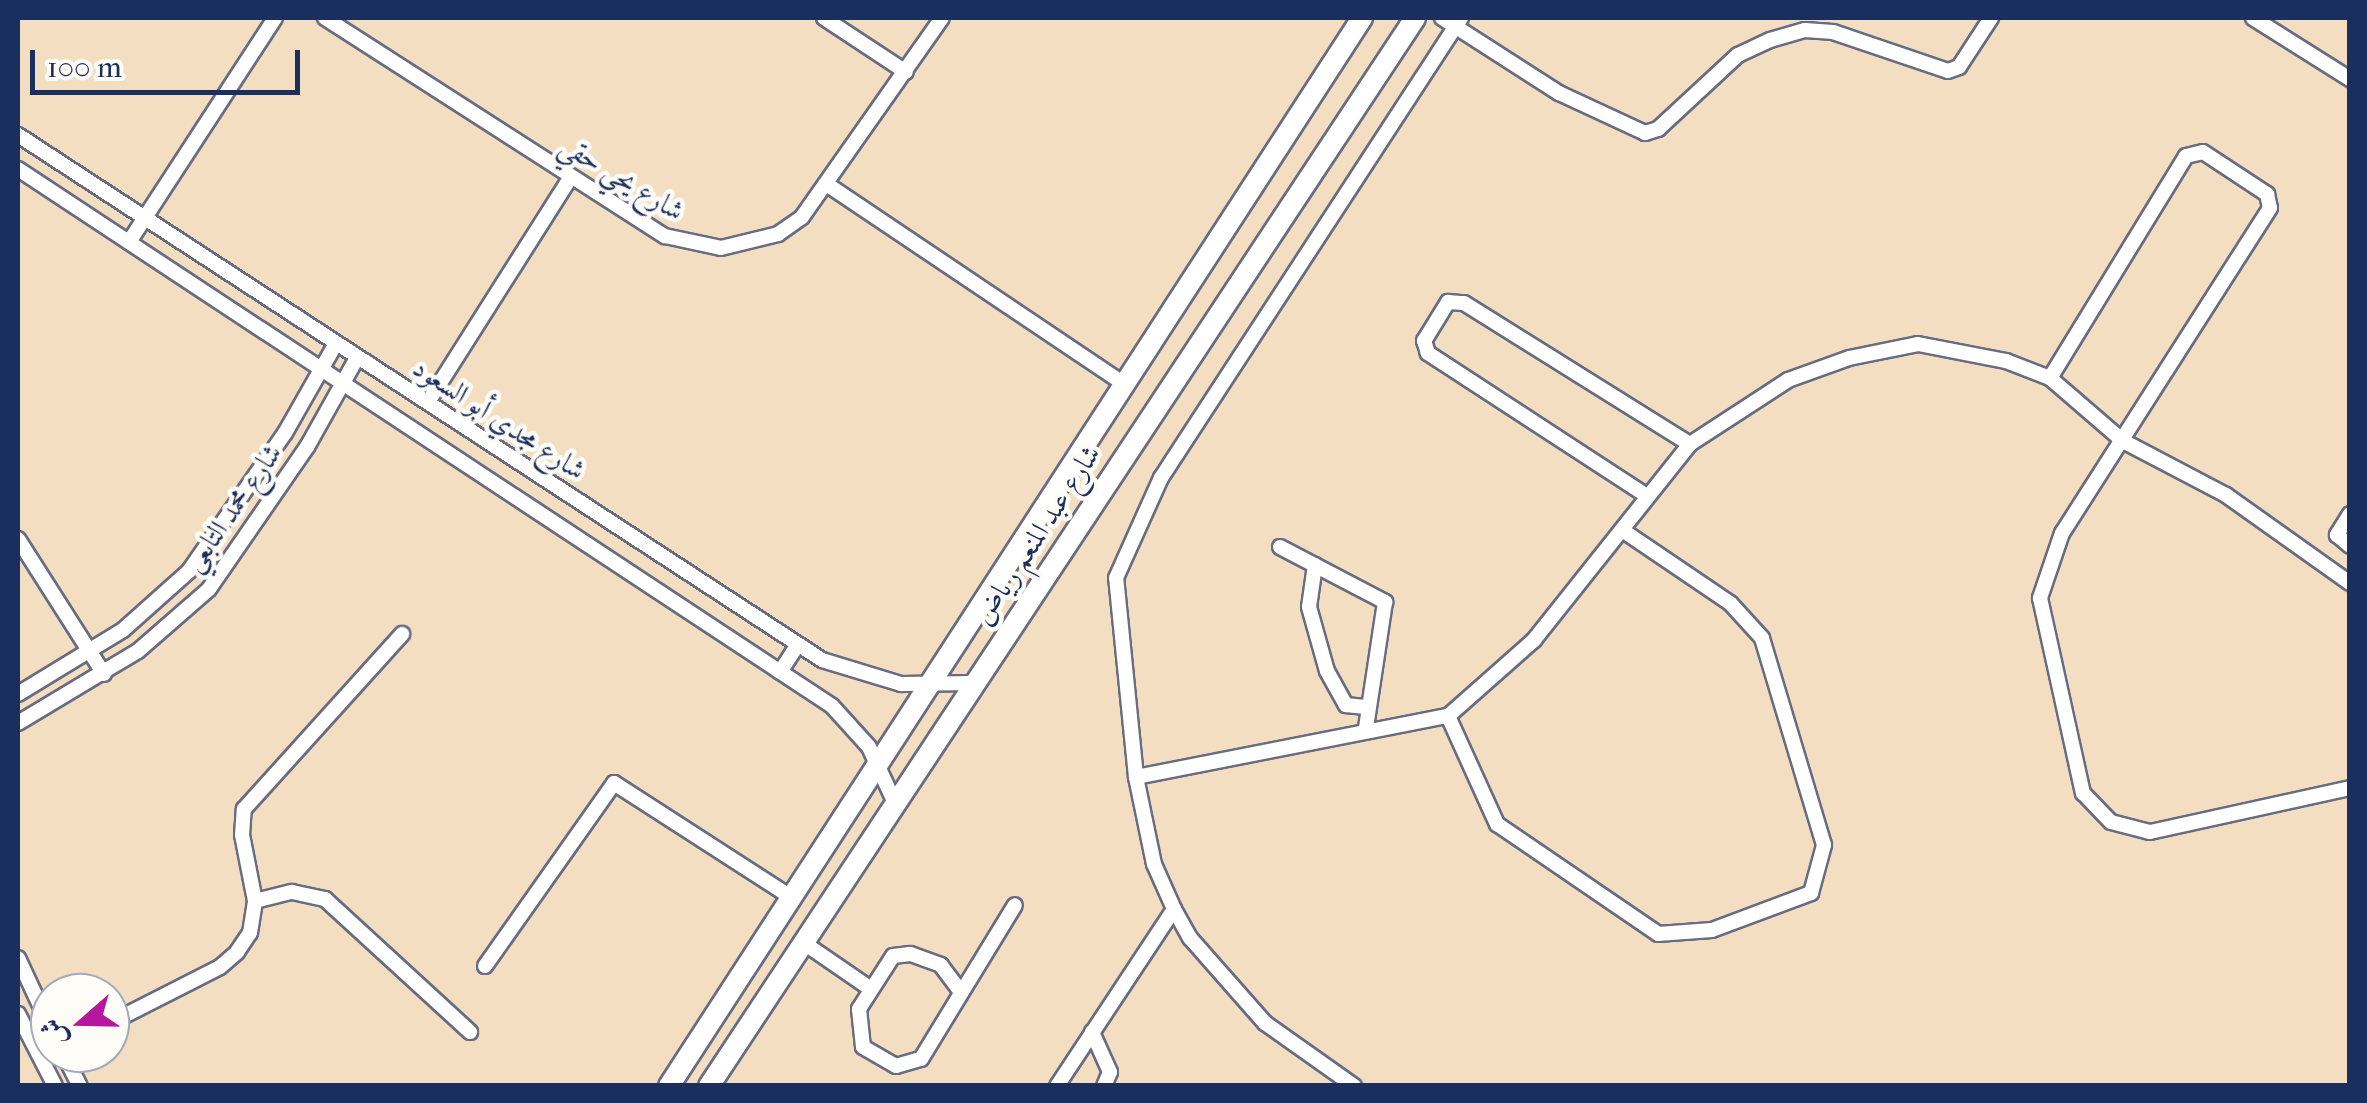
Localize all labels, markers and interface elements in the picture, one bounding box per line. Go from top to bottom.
scale bar [35,30,305,92]
text: 100 m [47,50,122,85]
street label: شارع يحي حقي [554,128,690,228]
street label: شارع مجدي أبو السعود [406,351,592,487]
street label: شارع محمد التابعي [177,438,289,578]
street label: شارع عبد المنعم رياض [966,439,1108,631]
north arrow [30,973,130,1073]
text: ش [33,1014,73,1051]

